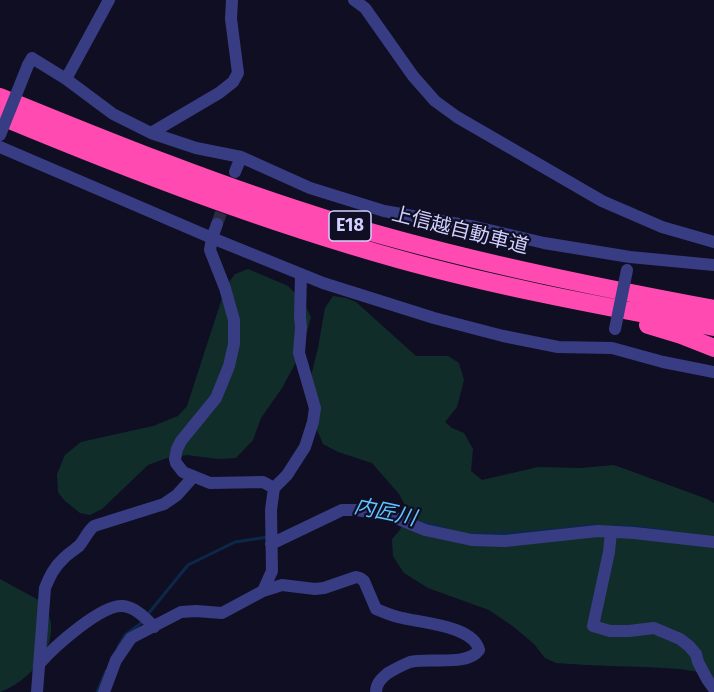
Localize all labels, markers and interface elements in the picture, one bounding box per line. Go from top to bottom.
street label: 上信越自動車道 [389,202,531,260]
road number: E18 [329,211,371,241]
water label: 内匠川 [352,494,418,532]

